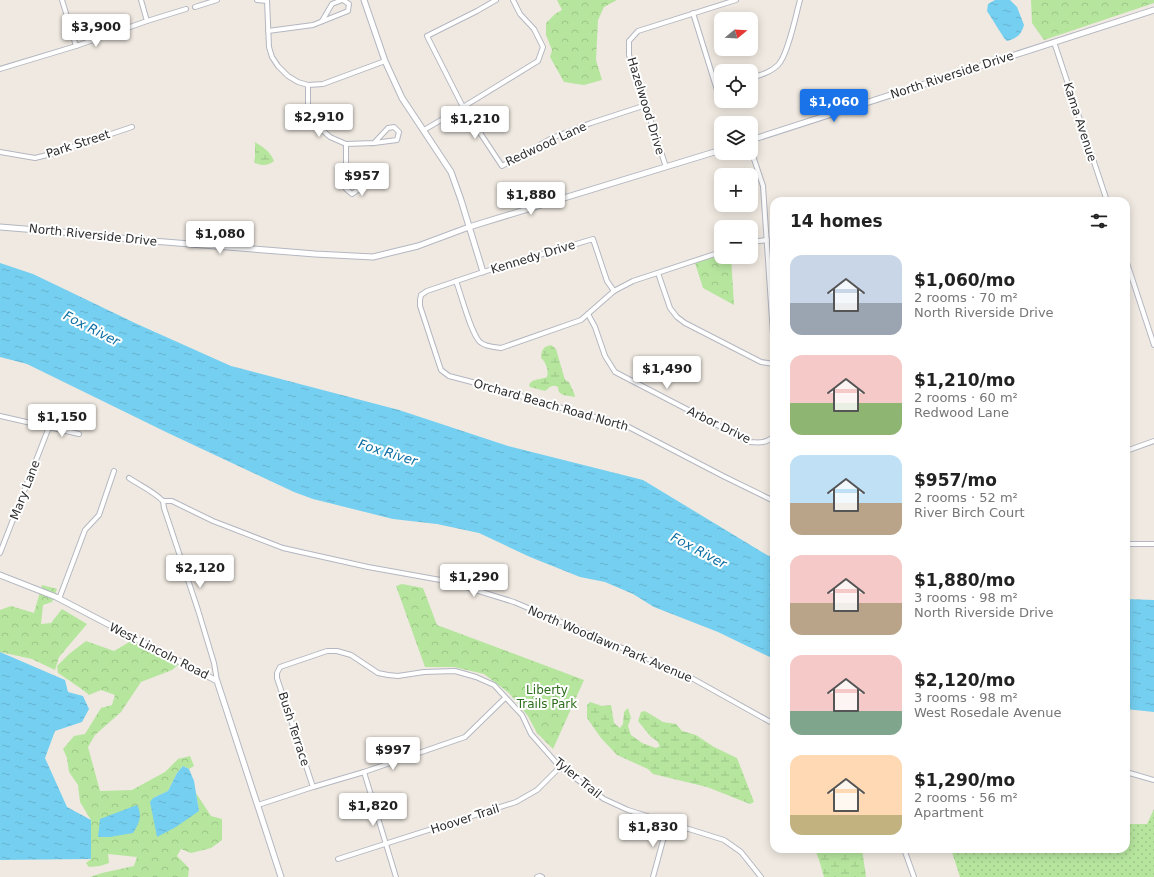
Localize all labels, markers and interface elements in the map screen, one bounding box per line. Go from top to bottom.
north arrow [714,12,758,56]
map controls [714,12,758,264]
pin: $3,900 [63,14,129,48]
text: $3,900 [71,19,121,34]
street label: North Riverside Drive [889,48,1015,102]
street label: Hazelwood Drive [624,56,668,156]
button: locate [714,64,758,108]
street label: Kama Avenue [1061,81,1099,163]
pin: $1,060 [801,89,867,123]
text: $1,060 [809,94,859,109]
pin: $2,910 [286,104,352,138]
pin: $1,210 [442,106,508,140]
text: $2,910 [294,109,344,124]
text: $1,210 [450,111,500,126]
button: layers [714,116,758,160]
street label: Redwood Lane [503,119,589,169]
street label: Park Street [44,127,112,161]
pin: $957 [338,163,386,197]
text: $957 [344,168,380,183]
button: + [714,168,758,212]
pin: $1,880 [498,182,564,216]
text: $1,880 [506,187,556,202]
icon: filters [1088,210,1110,232]
text: 14 homes [790,211,883,231]
button: − [714,220,758,264]
street label: North Riverside Drive [28,221,158,249]
pin: $1,080 [187,221,253,255]
text: $1,080 [195,226,245,241]
street label: Kennedy Drive [489,237,577,277]
text: $1,060/mo [914,270,1015,290]
icon: home [822,271,870,319]
text: 2 rooms · 70 m² [914,290,1018,305]
text: North Riverside Drive [914,305,1054,320]
water label: Fox River [61,308,124,350]
pin: $1,490 [634,356,700,390]
text: $1,490 [642,361,692,376]
text: $1,210/mo [914,370,1015,390]
icon: home [822,371,870,419]
street label: Orchard Beach Road North [472,376,630,434]
text: 2 rooms · 60 m² [914,390,1018,405]
pin: $1,150 [29,404,95,438]
street label: Arbor Drive [685,404,753,446]
text: Redwood Lane [914,405,1009,420]
text: $1,150 [37,409,87,424]
water label: Fox River [357,436,421,469]
street label: Mary Lane [7,458,43,522]
text: $957/mo [914,470,997,490]
icon: home [822,471,870,519]
text: 2 rooms · 52 m² [914,490,1018,505]
text: River Birch Court [914,505,1025,520]
water label: Fox River [668,530,731,572]
pin: $2,120 [167,555,233,589]
text: $2,120 [175,560,225,575]
pin: $1,290 [441,564,507,598]
text: $1,290 [449,569,499,584]
text: $1,880/mo [914,570,1015,590]
icon: home [822,571,870,619]
text: 3 rooms · 98 m² [914,590,1018,605]
street label: North Woodlawn Park Avenue [526,603,694,685]
text: North Riverside Drive [914,605,1054,620]
street label: West Lincoln Road [107,620,211,682]
text: $2,120/mo [914,670,1015,690]
icon: home [822,671,870,719]
park label: Liberty Trails Park [516,683,577,711]
street label: Bush Terrace [275,690,313,768]
text: 3 rooms · 98 m² [914,690,1018,705]
text: West Rosedale Avenue [914,705,1062,720]
pin: $997 [369,737,417,771]
text: $997 [375,742,411,757]
street label: Tyler Trail [551,754,604,801]
text: $1,290/mo [914,770,1015,790]
icon: home [822,771,870,819]
text: 2 rooms · 56 m² [914,790,1018,805]
pin: $1,820 [340,793,406,827]
text: $1,820 [348,798,398,813]
street label: Hoover Trail [429,801,501,837]
text: Apartment [914,805,984,820]
pin: $1,830 [620,814,686,848]
text: $1,830 [628,819,678,834]

